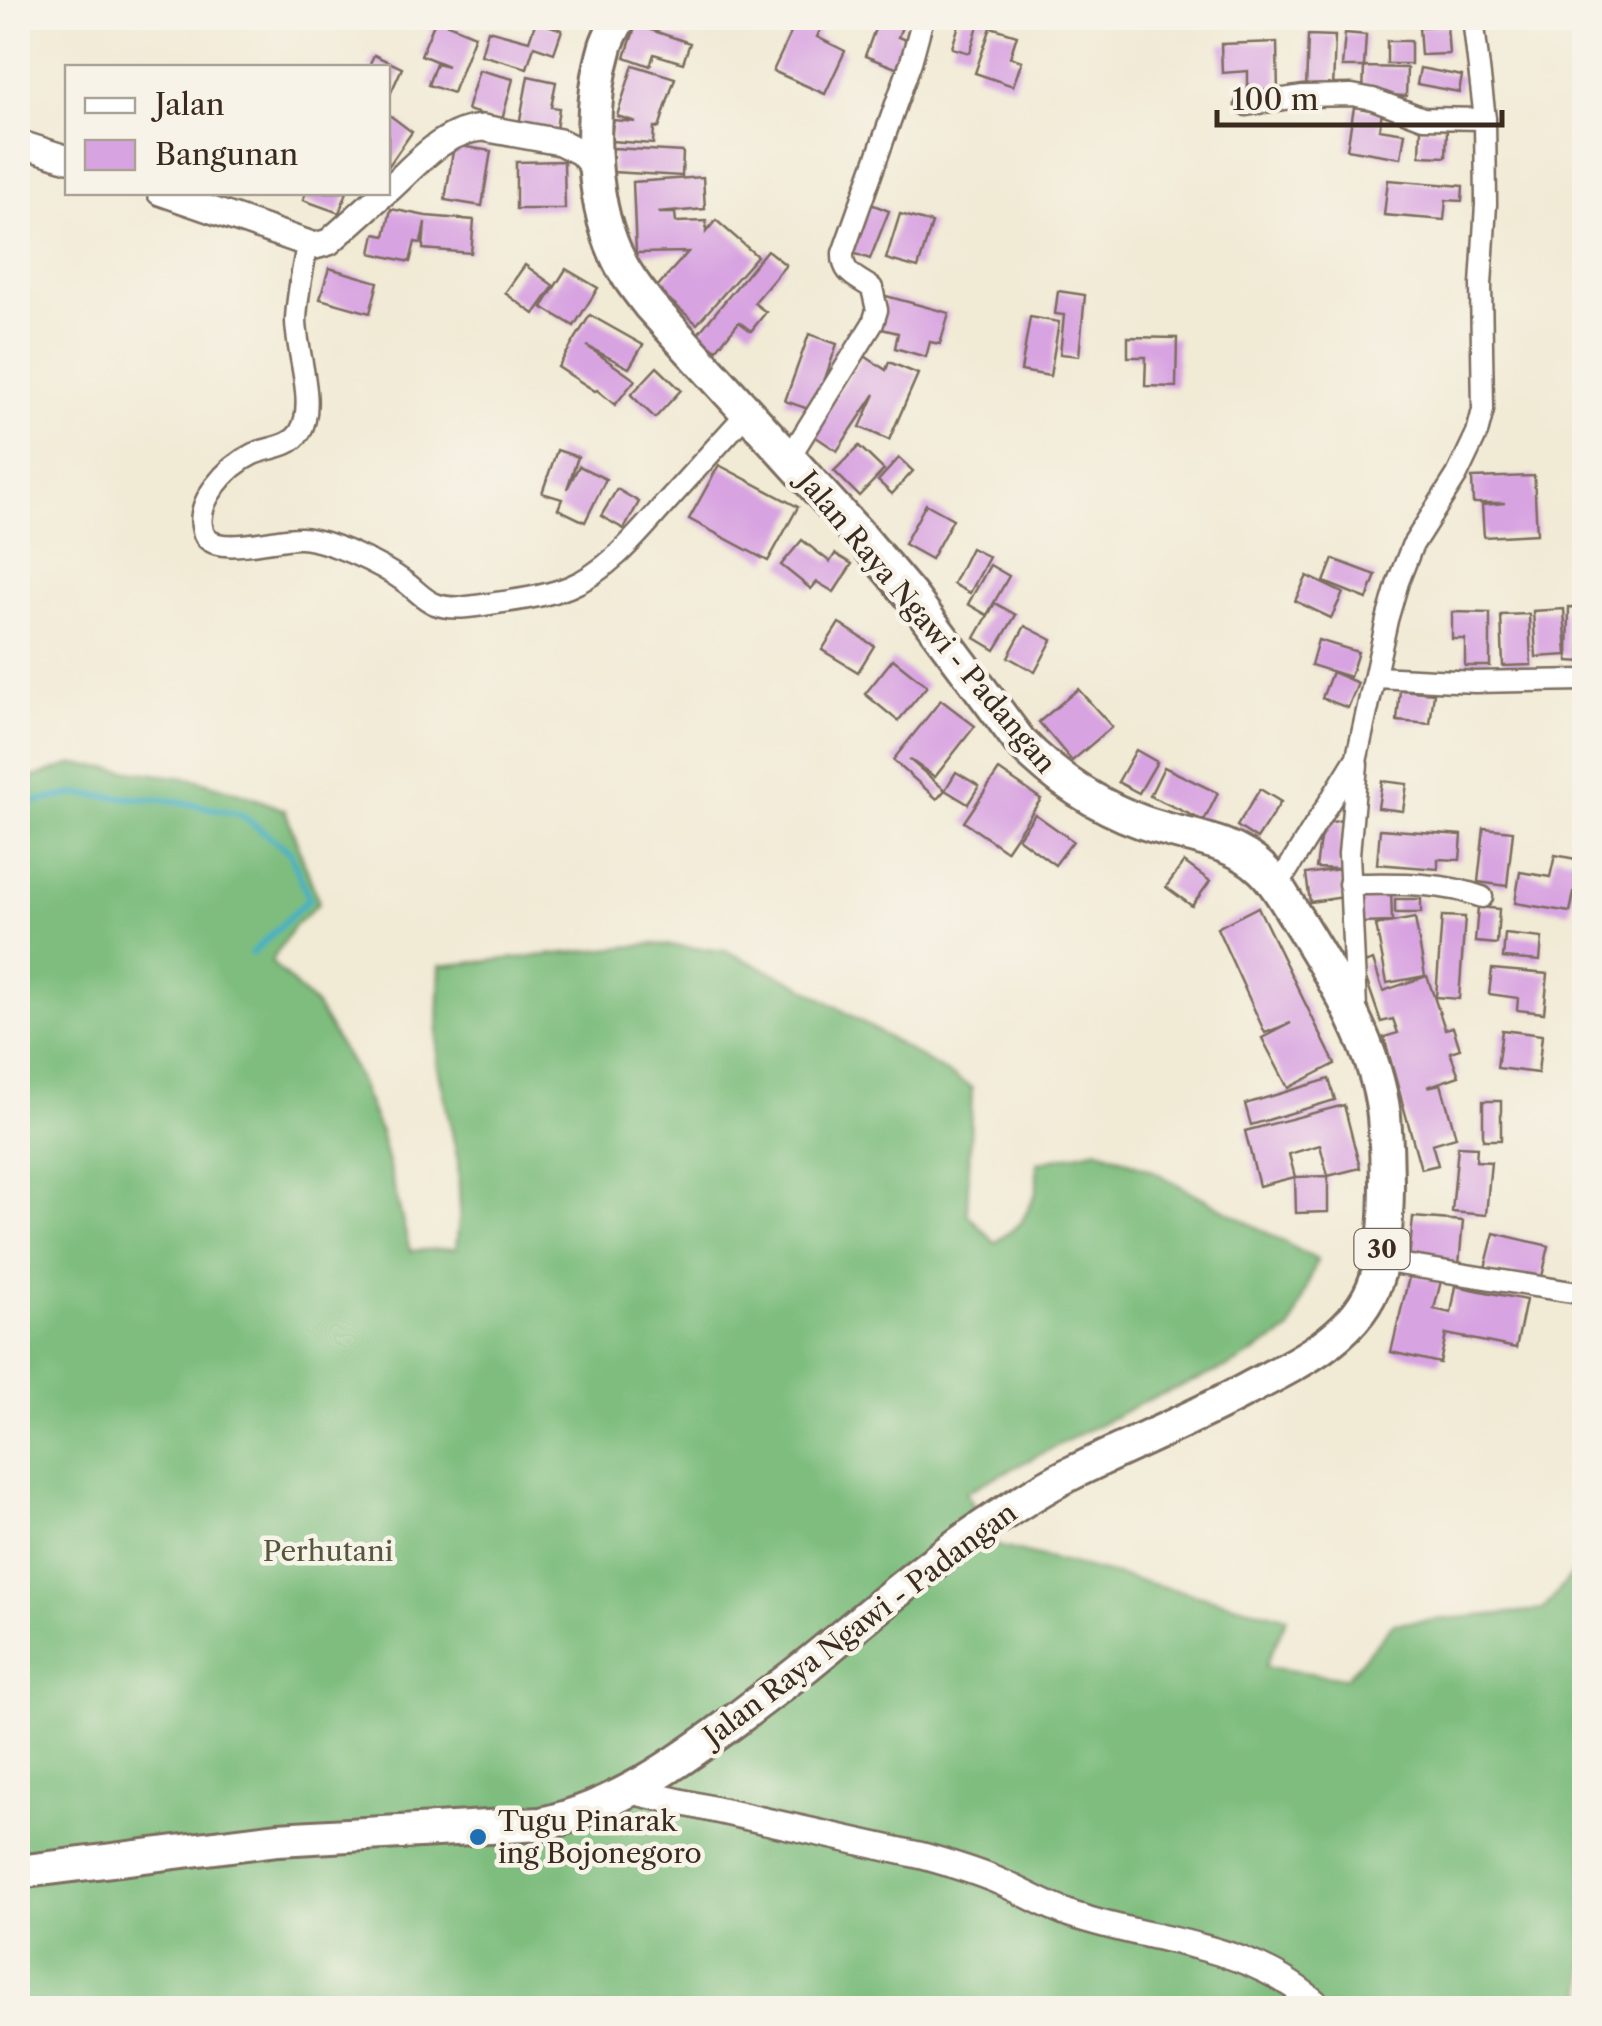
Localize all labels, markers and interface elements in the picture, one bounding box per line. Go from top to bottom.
legend [65,65,390,195]
scale bar [1217,65,1502,127]
text: 100 m [1232,81,1319,118]
text: Jalan [151,86,225,123]
text: Bangunan [155,136,298,173]
street label: Jalan Raya Ngawi - Padangan [788,461,1063,780]
road number: 30 [1354,1229,1410,1269]
street label: Jalan Raya Ngawi - Padangan [693,1495,1023,1755]
park label: Perhutani [263,1534,393,1568]
place label: Tugu Pinarak ing Bojonegoro [498,1804,702,1870]
marker: Tugu Pinarak ing Bojonegoro [467,1826,489,1848]

